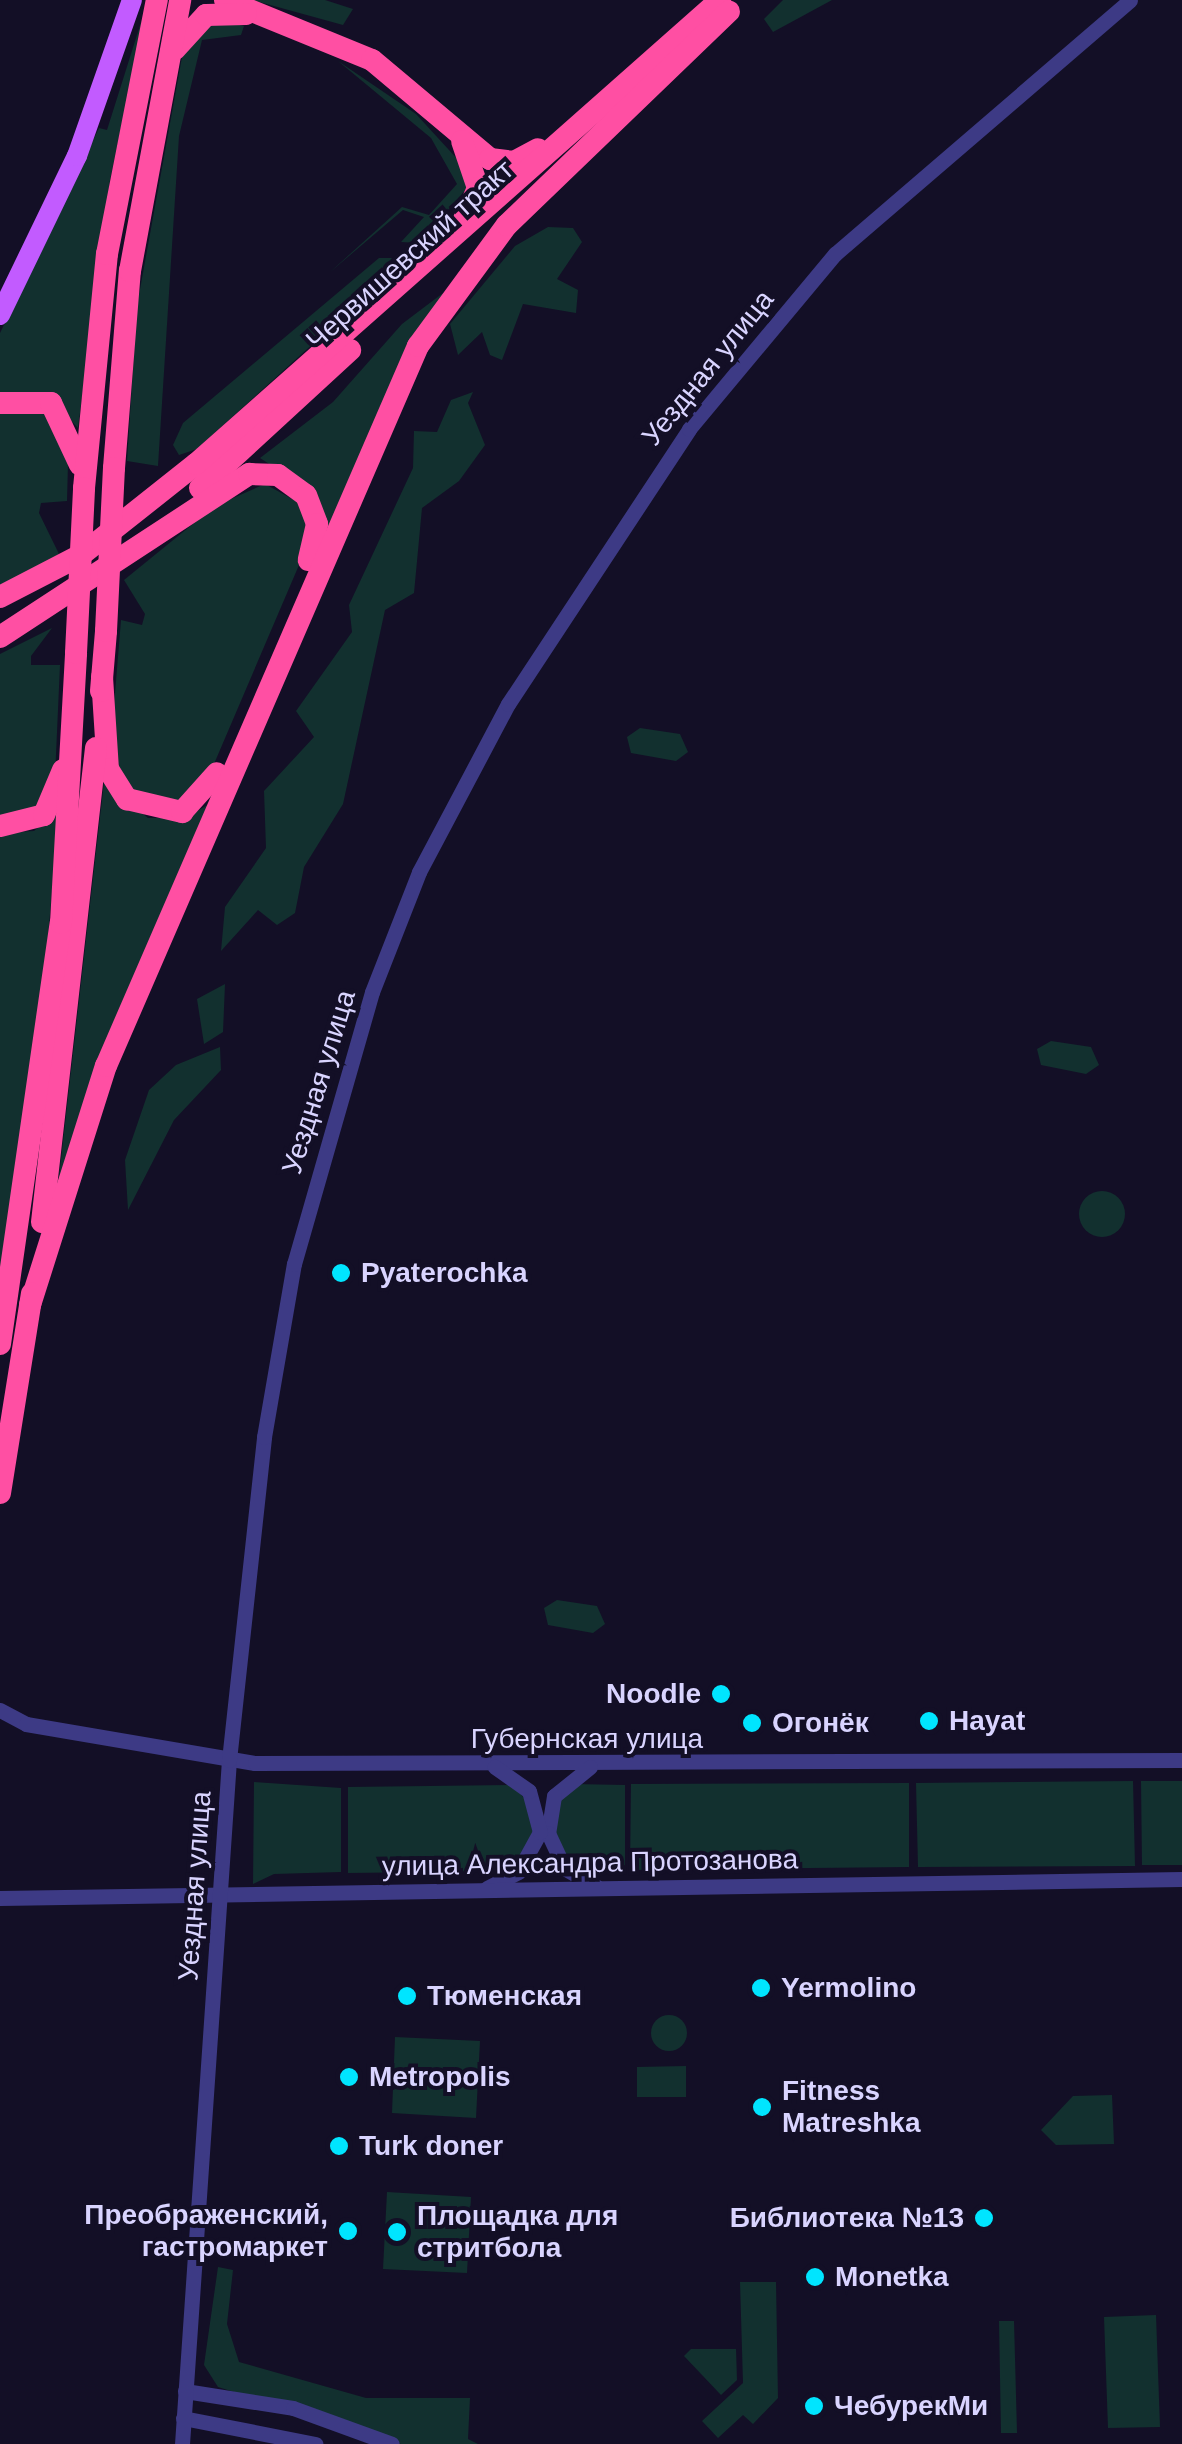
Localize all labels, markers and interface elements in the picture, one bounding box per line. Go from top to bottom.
street label: Червишевский тракт [299,153,521,357]
street label: Уездная улица [635,283,781,453]
street label: Уездная улица [275,986,363,1178]
place label: Pyaterochka [361,1256,528,1290]
marker: Pyaterochka [330,1262,352,1284]
place label: Noodle [606,1677,701,1711]
marker: Noodle [710,1683,732,1705]
place label: Hayat [949,1704,1025,1738]
place label: Огонёк [772,1706,869,1740]
marker: Hayat [918,1710,940,1732]
marker: Огонёк [741,1712,763,1734]
street label: Губернская улица [471,1722,703,1756]
street label: Уездная улица [172,1790,218,1982]
street label: улица Александра Протозанова [382,1843,798,1883]
place label: Yermolino [781,1971,916,2005]
marker: Yermolino [750,1977,772,1999]
place label: Тюменская [427,1979,582,2013]
marker: Тюменская [396,1985,418,2007]
place label: Metropolis [369,2060,511,2094]
marker: Metropolis [338,2066,360,2088]
place label: Fitness Matreshka [782,2074,921,2140]
marker: Fitness Matreshka [751,2096,773,2118]
place label: Turk doner [359,2129,503,2163]
marker: Turk doner [328,2135,350,2157]
place label: Преображенский, гастромаркет [84,2198,328,2264]
place label: Площадка для стритбола [417,2199,618,2265]
place label: Библиотека №13 [730,2201,964,2235]
marker: Библиотека №13 [973,2207,995,2229]
marker: Преображенский, гастромаркет [337,2220,359,2242]
marker: Площадка для стритбола [386,2221,408,2243]
place label: Monetka [835,2260,949,2294]
marker: Monetka [804,2266,826,2288]
place label: ЧебурекМи [834,2389,988,2423]
marker: ЧебурекМи [803,2395,825,2417]

